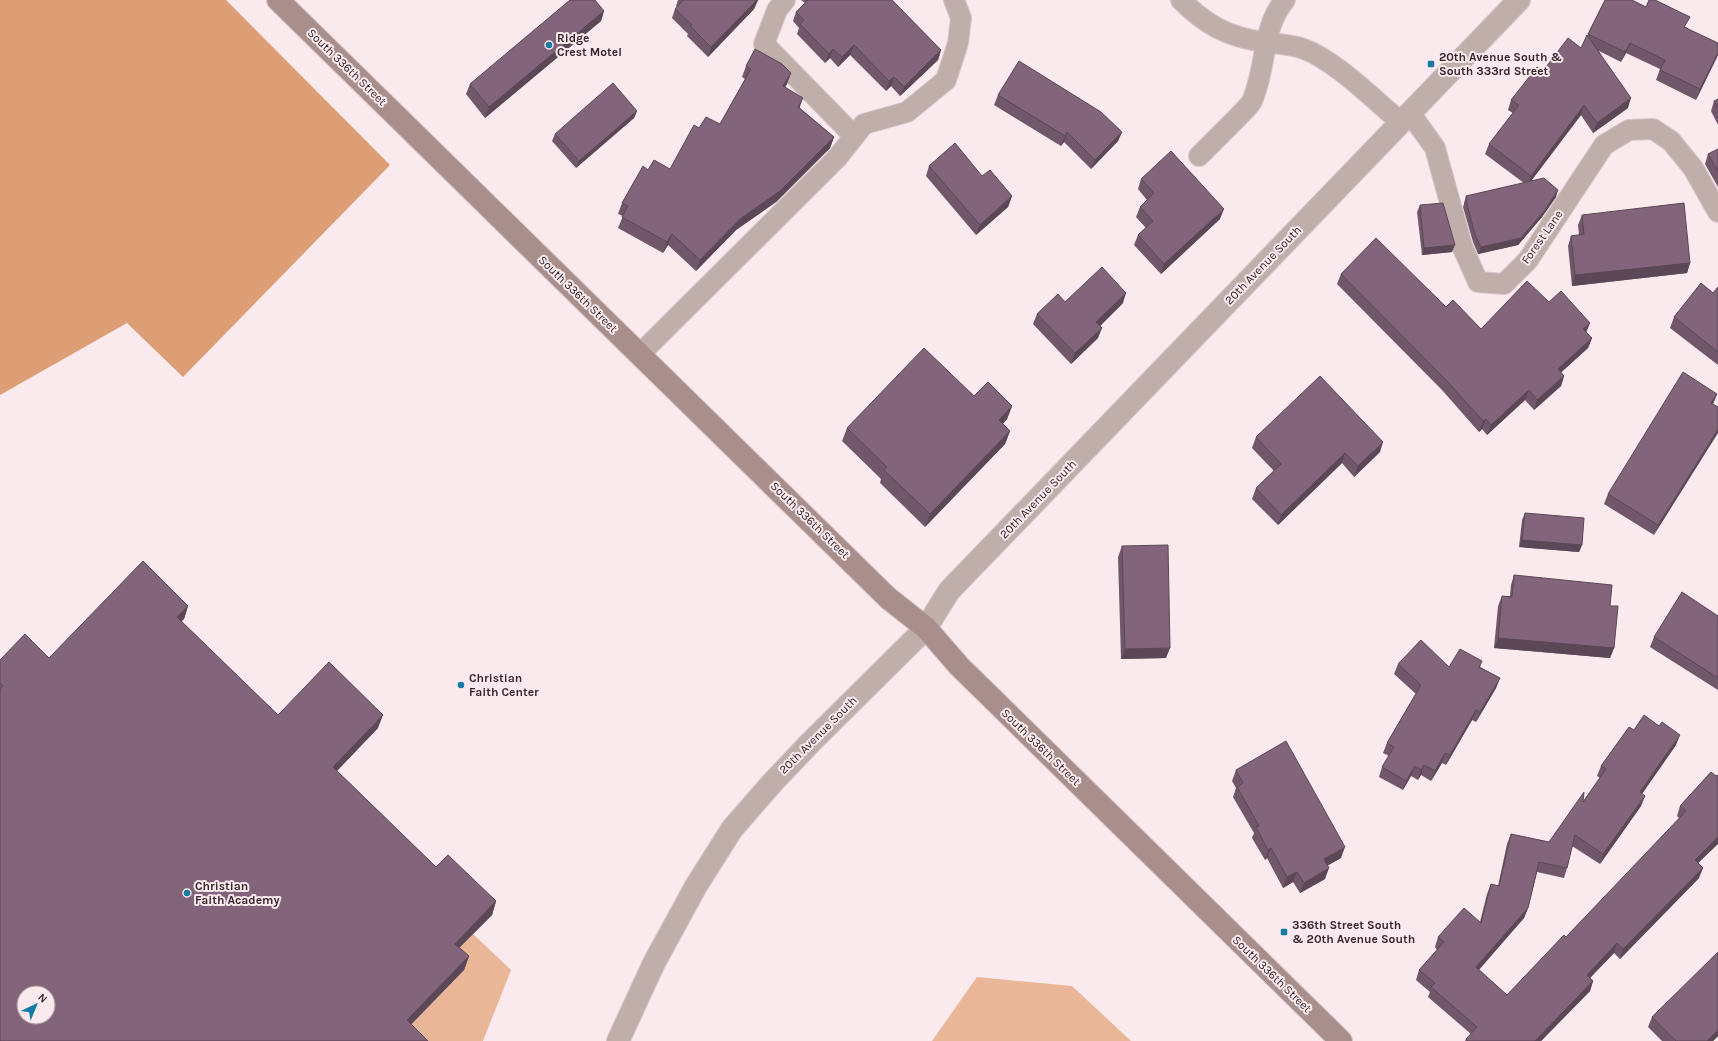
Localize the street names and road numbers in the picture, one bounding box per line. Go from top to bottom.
street label: South 336th Street [305,26,390,109]
street label: Forest Lane [1518,207,1566,267]
street label: 20th Avenue South [1222,223,1304,307]
street label: South 336th Street [536,253,621,336]
street label: 20th Avenue South [997,457,1079,541]
street label: South 336th Street [768,479,853,562]
street label: 20th Avenue South [776,693,860,777]
street label: South 336th Street [999,706,1084,789]
street label: South 336th Street [1230,933,1315,1016]

